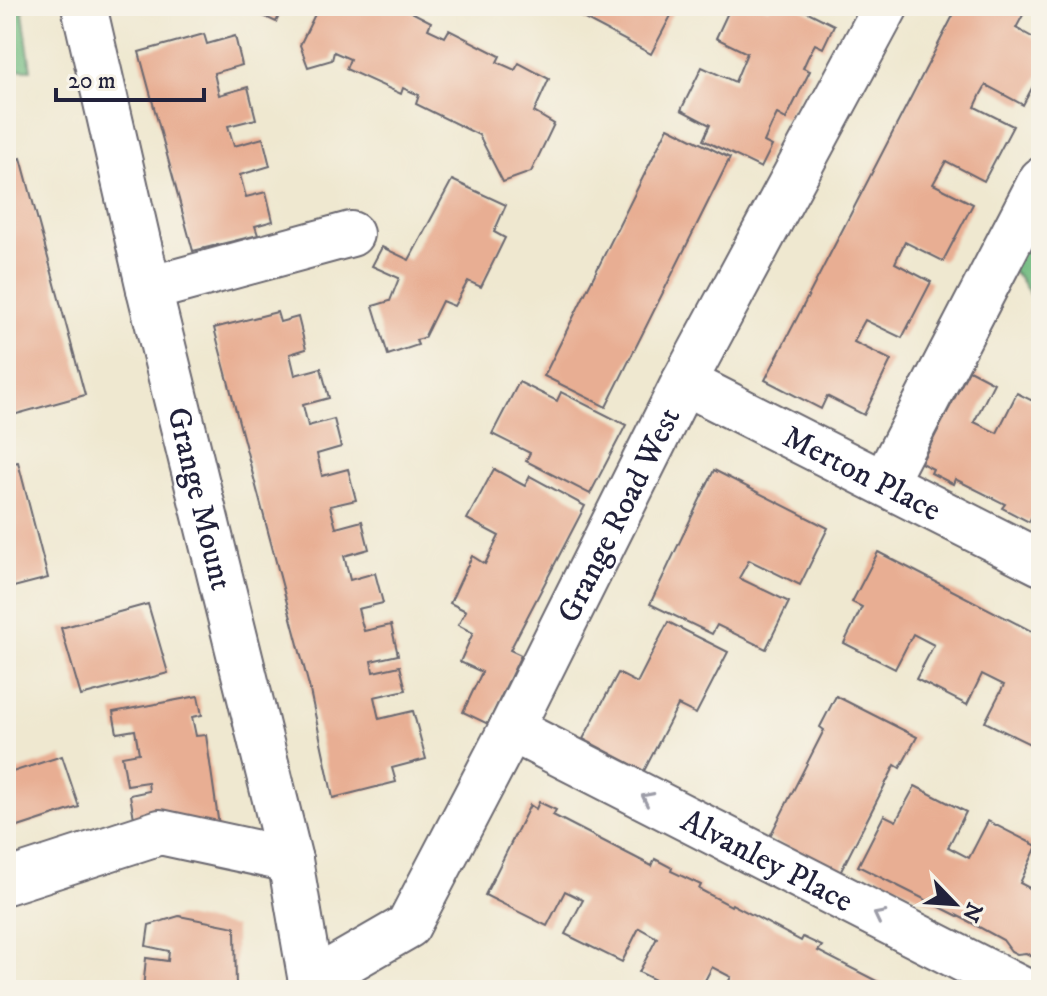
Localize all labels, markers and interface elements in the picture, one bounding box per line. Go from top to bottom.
scale bar [56,52,204,102]
text: 20 m [68,66,116,96]
street label: Grange Road West [549,401,690,630]
street label: Grange Mount [157,403,241,594]
street label: Merton Place [776,417,947,531]
one-way arrow [641,793,655,808]
street label: Alvanley Place [674,801,859,922]
north arrow [915,864,995,944]
text: N [956,898,988,926]
one-way arrow [872,911,887,926]

